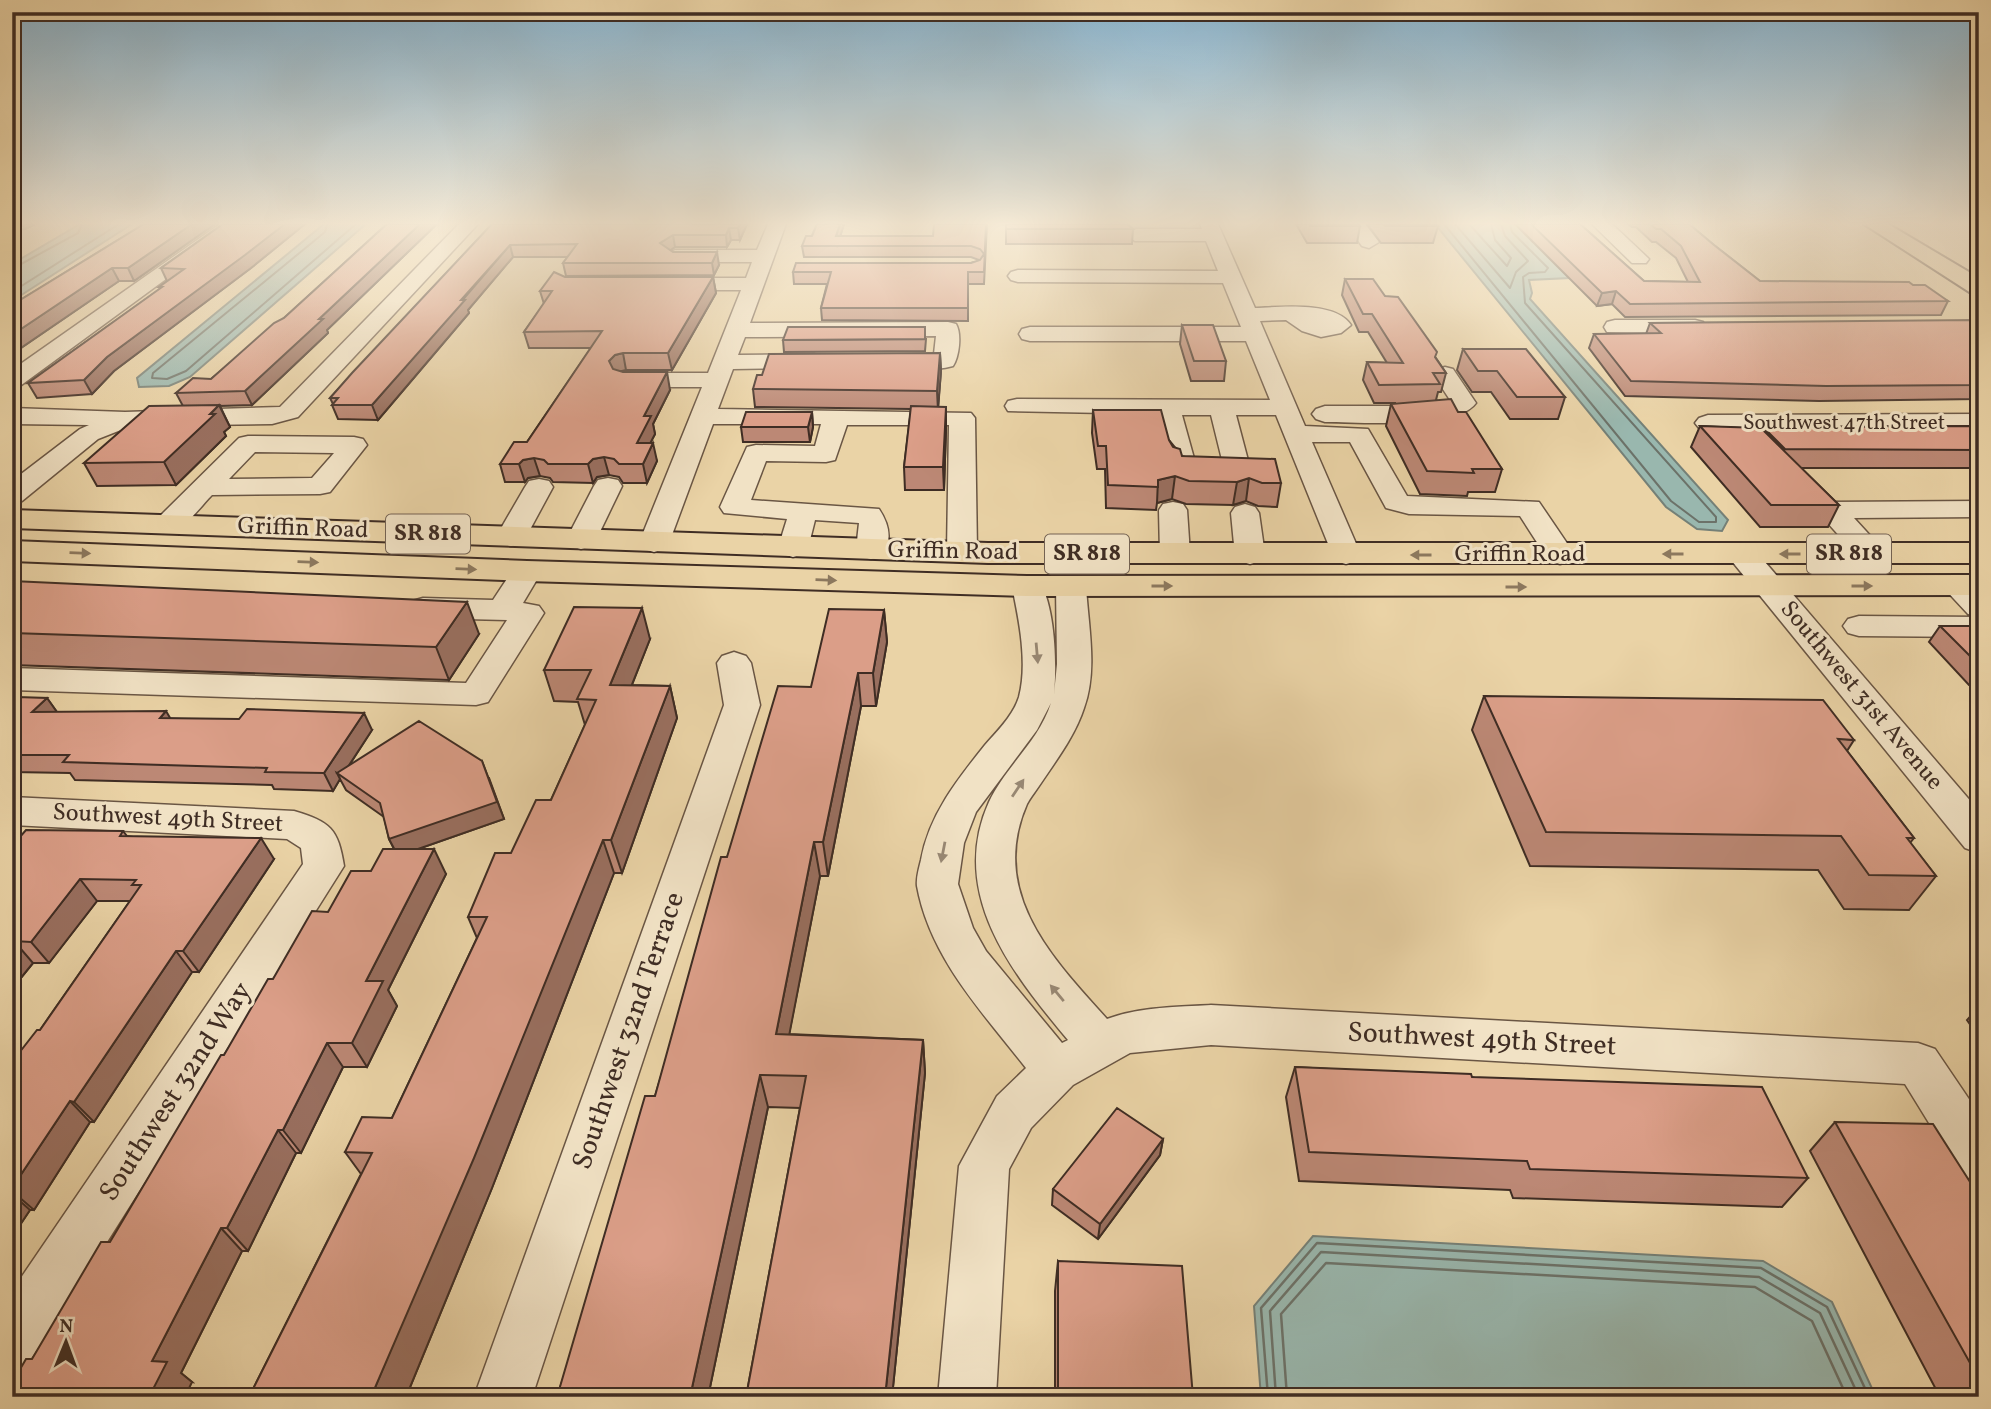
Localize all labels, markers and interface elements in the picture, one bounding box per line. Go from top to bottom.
street label: Southwest 47th Street [1743,409,1945,438]
street label: Griffin Road [237,510,369,548]
road number: SR 818 [386,514,470,554]
street label: Griffin Road [887,534,1019,570]
road number: SR 818 [1045,534,1129,574]
road number: SR 818 [1807,534,1891,574]
street label: Griffin Road [1455,538,1585,572]
one-way arrow [70,548,92,559]
one-way arrow [1662,548,1684,560]
one-way arrow [1779,548,1801,560]
one-way arrow [1410,549,1432,561]
one-way arrow [297,557,319,568]
one-way arrow [456,563,478,574]
one-way arrow [815,575,837,586]
one-way arrow [1151,580,1173,592]
one-way arrow [1852,580,1874,592]
one-way arrow [1505,581,1527,593]
street label: Southwest 31st Avenue [1771,594,1951,798]
one-way arrow [1032,642,1043,664]
one-way arrow [1011,779,1025,797]
street label: Southwest 49th Street [52,796,284,842]
one-way arrow [937,841,948,863]
street label: Southwest 32nd Terrace [563,887,695,1175]
street label: Southwest 32nd Way [90,975,262,1209]
one-way arrow [1049,984,1065,1002]
street label: Southwest 49th Street [1346,1013,1618,1067]
north arrow [32,1308,102,1378]
text: N [59,1314,74,1340]

